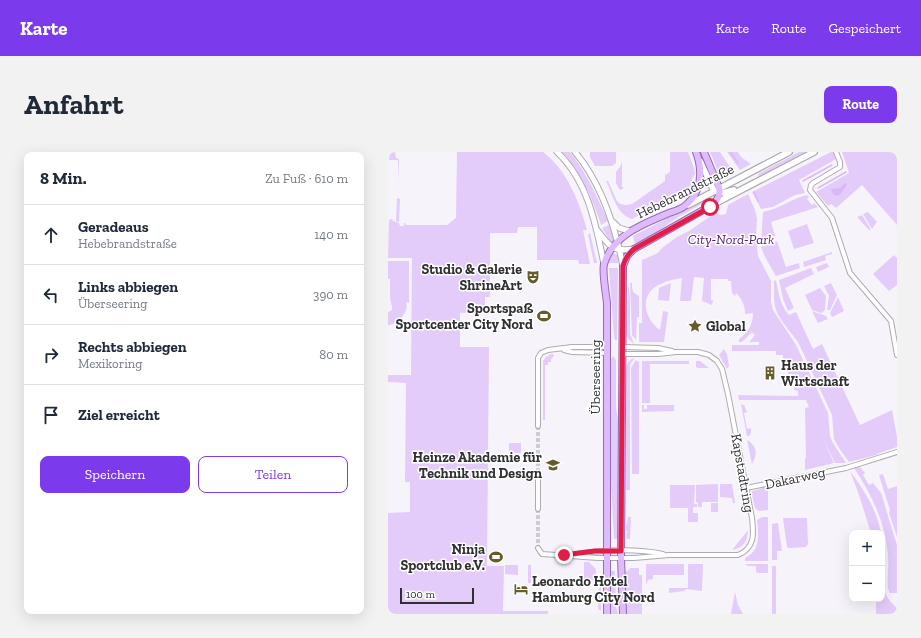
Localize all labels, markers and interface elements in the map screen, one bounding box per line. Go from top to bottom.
text: Karte [20,17,68,40]
text: Karte [716,20,749,37]
text: Route [771,20,806,37]
text: Gespeichert [828,20,901,37]
button: Route [824,86,897,123]
text: Anfahrt [24,88,123,121]
street label: Hebebrandstraße [634,160,737,222]
text: 8 Min. [40,168,87,188]
text: Zu Fuß · 610 m [265,171,348,186]
route start [701,198,719,216]
text: Geradeaus [78,218,149,236]
icon: ahead [40,224,62,246]
text: 140 m [314,227,348,242]
park label: City-Nord-Park [688,231,774,248]
text: Hebebrandstraße [78,236,177,251]
place label: Studio & Galerie ShrineArt [421,261,522,294]
theatre icon: Studio & Galerie ShrineArt [525,269,541,285]
text: Links abbiegen [78,278,178,296]
icon: left [40,284,62,306]
text: 390 m [313,287,348,302]
text: Überseering [78,296,147,311]
place label: Sportspaß Sportcenter City Nord [395,300,533,333]
sports icon: Sportspaß Sportcenter City Nord [536,308,552,324]
place icon: Global [687,318,703,334]
place label: Global [706,318,746,335]
text: Rechts abbiegen [78,338,187,356]
street label: Überseering [587,339,604,414]
icon: right [40,344,62,366]
text: 80 m [319,347,348,362]
text: Mexikoring [78,356,142,371]
place label: Haus der Wirtschaft [781,357,849,390]
building icon: Haus der Wirtschaft [762,365,778,381]
icon: arrive [40,404,62,426]
text: Ziel erreicht [78,406,160,424]
street label: Kapstadtring [727,432,758,514]
place label: Heinze Akademie für Technik und Design [413,449,543,482]
button: Speichern [40,456,190,493]
button: Teilen [198,456,348,493]
school or university icon: Heinze Akademie für Technik und Design [545,457,561,473]
street label: Dakarweg [763,464,827,493]
map controls [849,530,885,602]
button: + [849,530,885,566]
place label: Ninja Sportclub e.V. [401,541,485,574]
route end [555,546,573,564]
sports icon: Ninja Sportclub e.V. [488,549,504,565]
button: − [849,566,885,602]
place label: Leonardo Hotel Hamburg City Nord [532,573,655,606]
hotel icon: Leonardo Hotel Hamburg City Nord [513,581,529,597]
scale bar [400,586,474,605]
text: 100 m [406,588,435,601]

